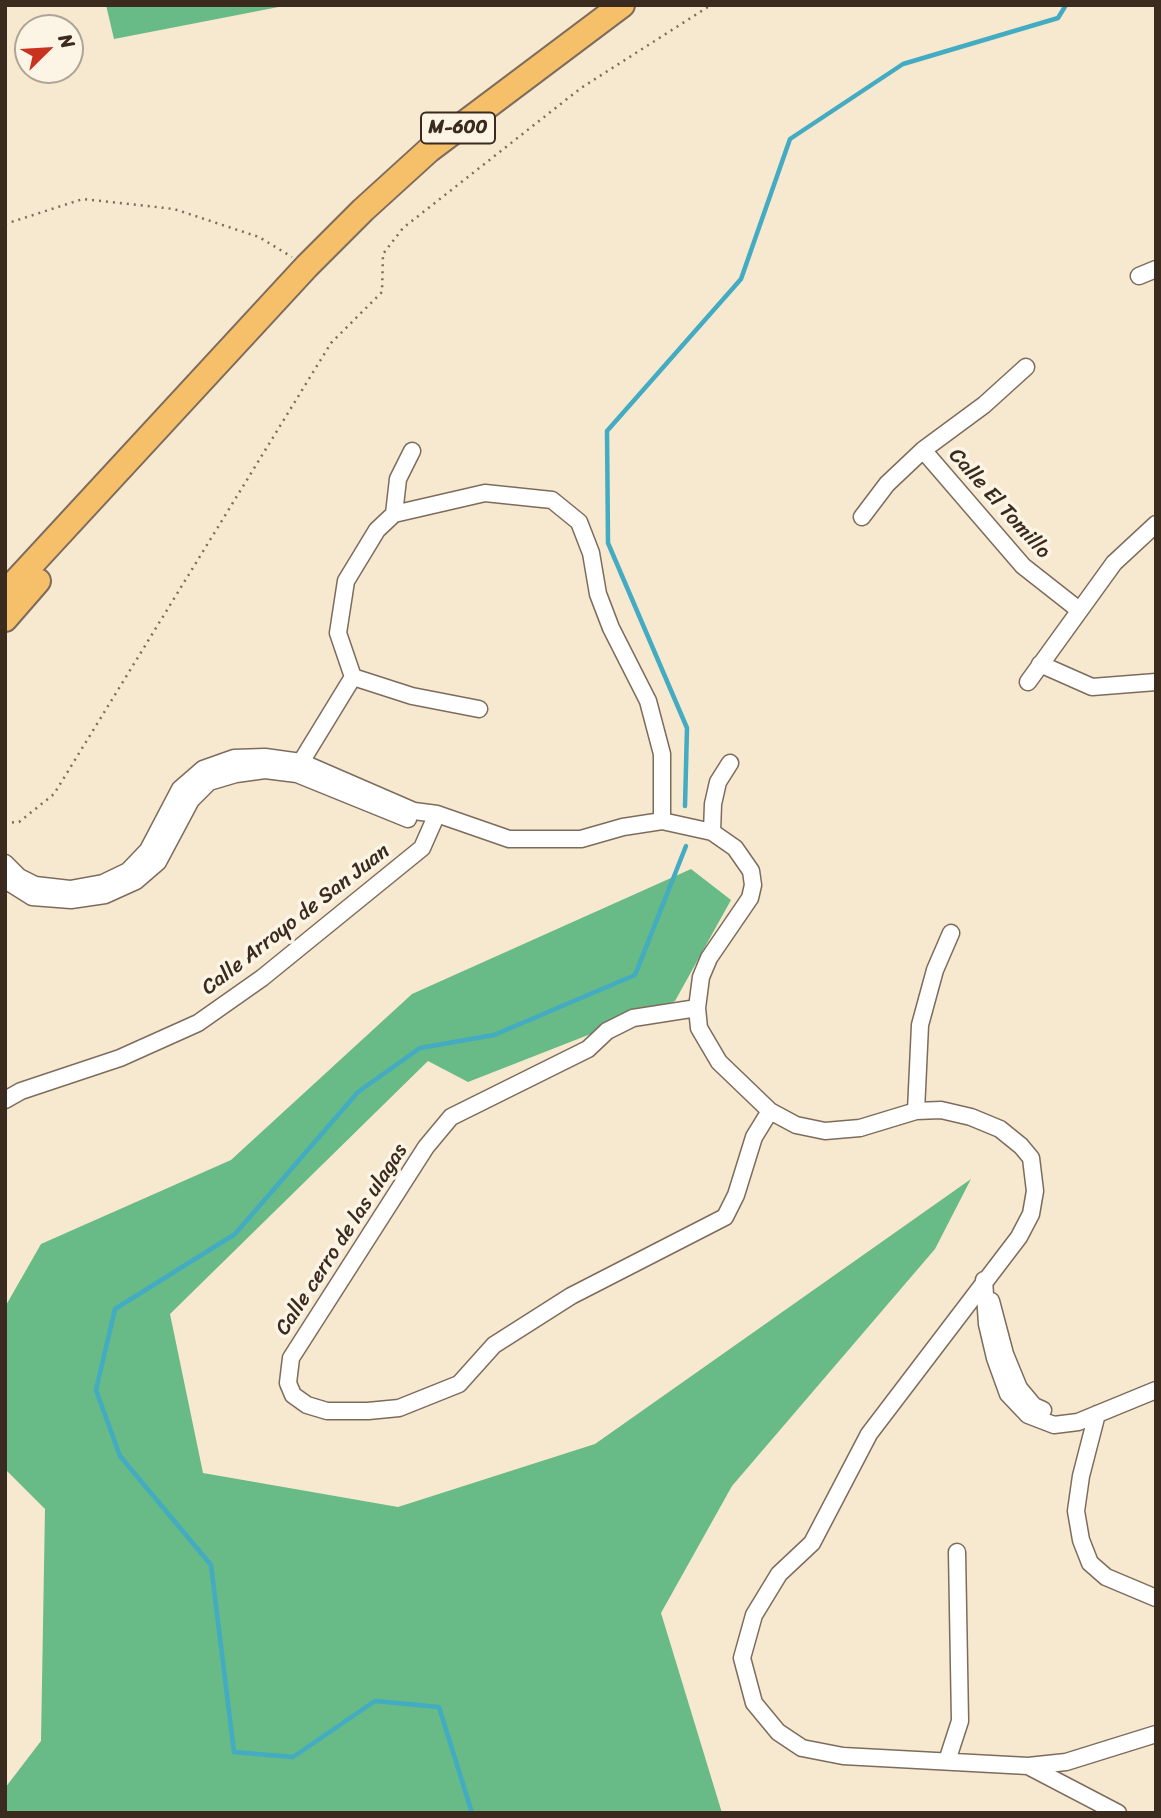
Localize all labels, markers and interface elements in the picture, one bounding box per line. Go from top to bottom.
north arrow [14,14,84,84]
text: N [49,28,85,54]
road number: M-600 [421,112,495,144]
street label: Calle El Tomillo [943,444,1055,564]
street label: Calle Arroyo de San Juan [197,839,395,1001]
street label: Calle cerro de las ulagas [271,1140,413,1340]

